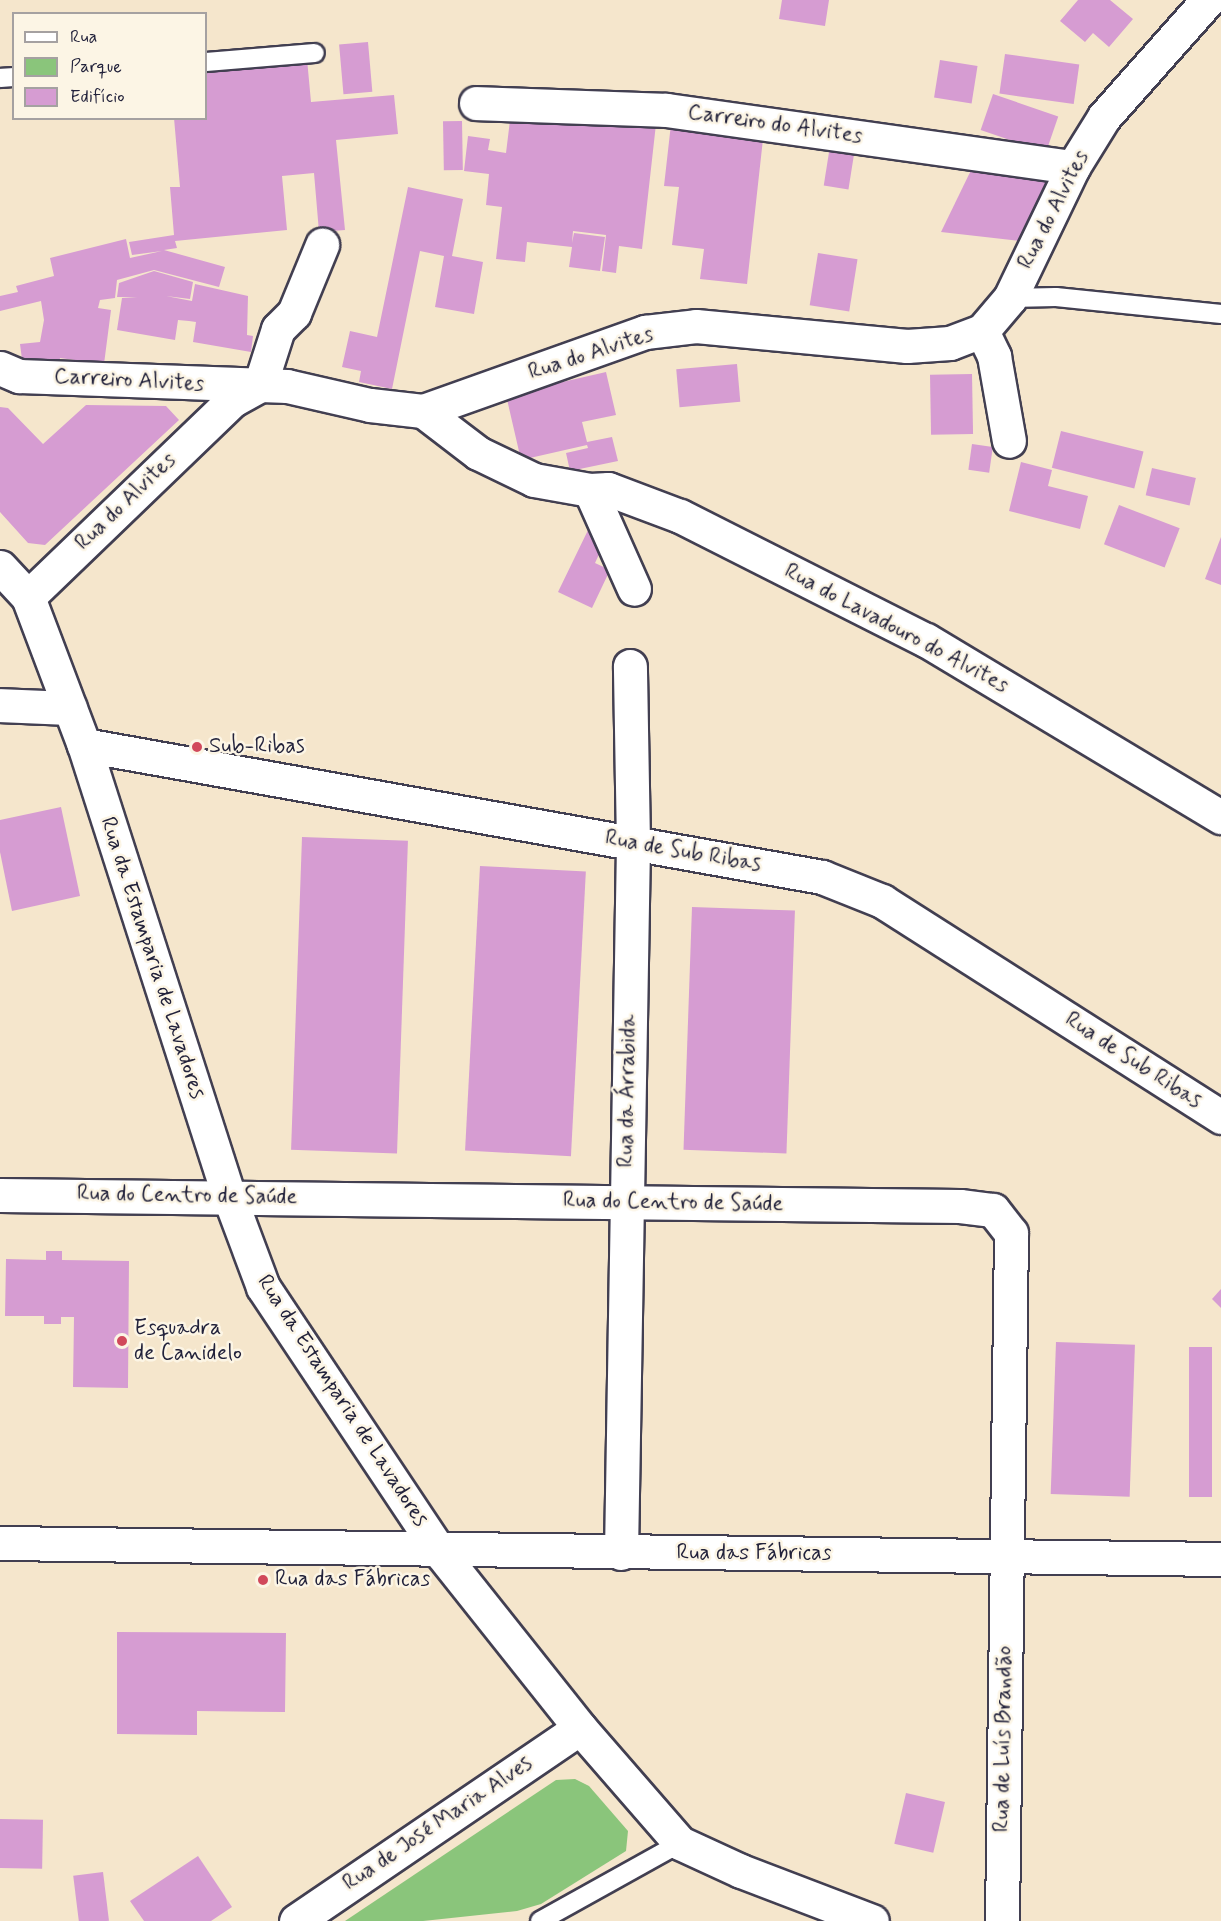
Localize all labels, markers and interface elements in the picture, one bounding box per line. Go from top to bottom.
legend [12,12,207,120]
text: Rua [70,25,97,49]
text: Parque [70,55,122,79]
text: Edifício [70,85,125,109]
street label: Carreiro do Alvites [686,100,864,150]
street label: Rua do Alvites [1013,146,1095,274]
street label: Rua do Alvites [525,321,657,387]
street label: Carreiro Alvites [53,364,205,398]
street label: Rua do Alvites [70,447,182,557]
street label: Rua do Lavadouro do Alvites [777,557,1015,701]
place label: Sub-Ribas [209,734,305,760]
marker: Sub-Ribas [190,740,204,754]
street label: Rua da Estamparia de Lavadores [93,812,211,1104]
street label: Rua de Sub Ribas [603,825,763,879]
street label: Rua de Sub Ribas [1060,1007,1206,1115]
street label: Rua da Árrabida [613,1016,643,1166]
street label: Rua do Centro de Saúde [78,1181,296,1211]
street label: Rua do Centro de Saúde [564,1188,782,1218]
street label: Rua da Estamparia de Lavadores [250,1269,434,1533]
place label: Esquadra de Canidelo [134,1315,242,1366]
marker: Esquadra de Canidelo [115,1334,129,1348]
street label: Rua das Fábricas [678,1541,830,1567]
place label: Rua das Fábricas [275,1567,427,1593]
marker: Rua das Fábricas [256,1573,270,1587]
street label: Rua de Luís Brandão [989,1642,1019,1836]
street label: Rua de José Maria Alves [337,1750,539,1898]

